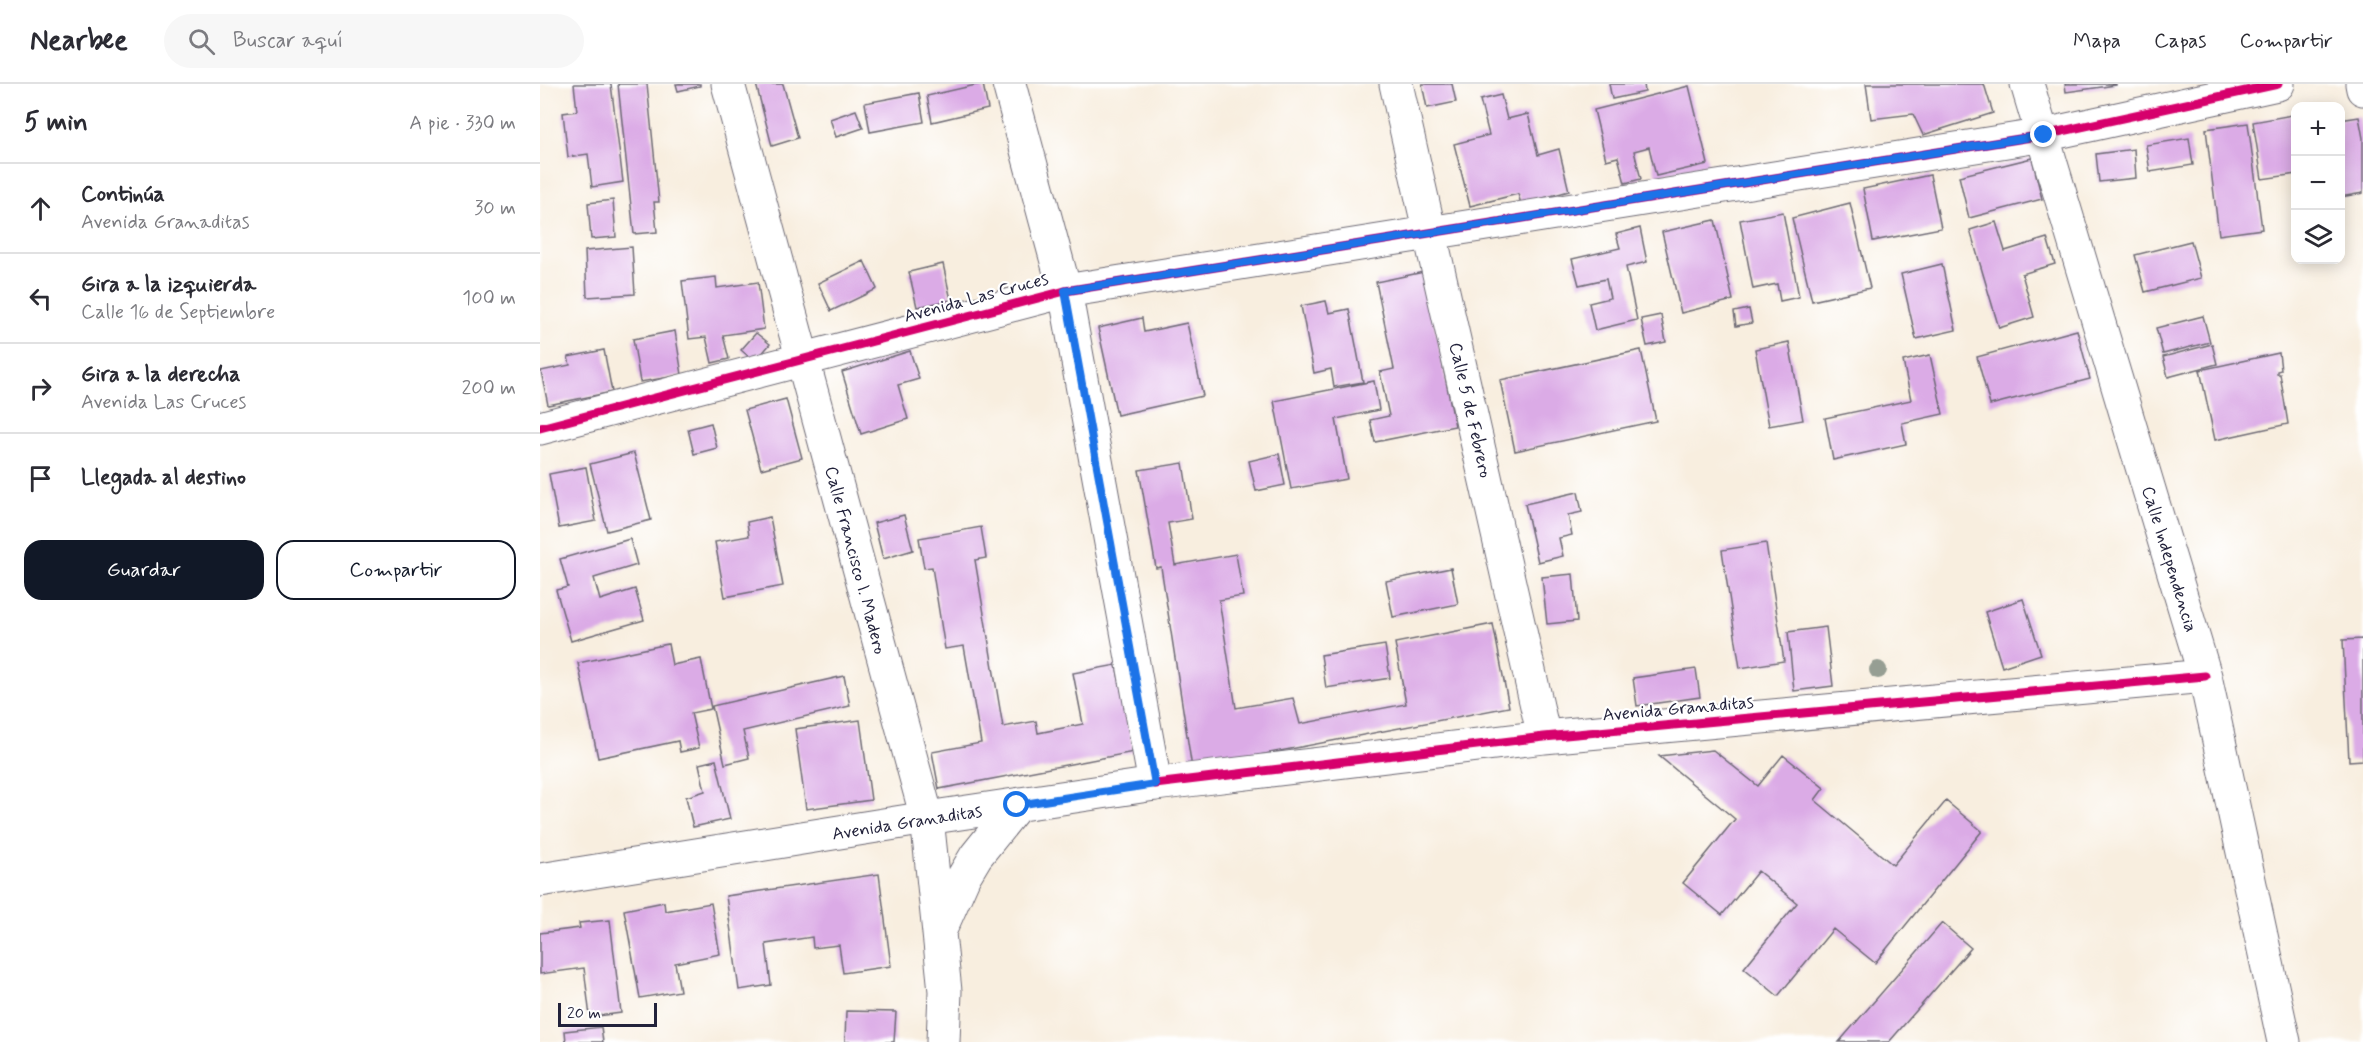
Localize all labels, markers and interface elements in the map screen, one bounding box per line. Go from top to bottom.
search box [164,14,584,68]
text: Nearbee [30,23,128,60]
icon: search [185,25,218,58]
text: Buscar aquí [233,27,343,55]
text: Mapa [2073,27,2121,55]
text: Capas [2154,27,2207,55]
text: Compartir [2240,27,2333,55]
map controls [2291,102,2345,264]
button: + [2291,102,2345,156]
text: 5 min [24,106,88,140]
text: A pie · 330 m [409,110,516,137]
route end [2030,121,2056,147]
button: − [2291,156,2345,210]
text: Continúa [81,181,165,209]
icon: ahead [24,192,57,225]
text: 30 m [474,195,516,222]
text: Avenida Granaditas [81,209,250,236]
button: layers [2291,210,2345,264]
street label: Avenida Las Cruces [901,267,1051,329]
text: Gira a la izquierda [81,271,256,299]
icon: left [24,282,57,315]
text: 100 m [462,285,516,312]
text: Calle 16 de Septiembre [81,299,275,326]
street label: Calle 5 de Febrero [1443,340,1497,480]
text: Gira a la derecha [81,361,241,389]
icon: right [24,372,57,405]
text: 200 m [461,375,516,402]
text: Avenida Las Cruces [81,389,246,416]
icon: arrive [24,462,57,495]
text: Llegada al destino [81,464,246,492]
street label: Calle Francisco I. Madero [818,464,892,657]
street label: Calle Independencia [2135,483,2203,635]
button: Guardar [24,540,264,600]
button: Compartir [276,540,516,600]
street label: Avenida Granaditas [1601,690,1755,728]
route start [1003,791,1029,817]
street label: Avenida Granaditas [830,799,984,847]
scale bar [558,1000,657,1028]
text: 20 m [567,1003,601,1024]

